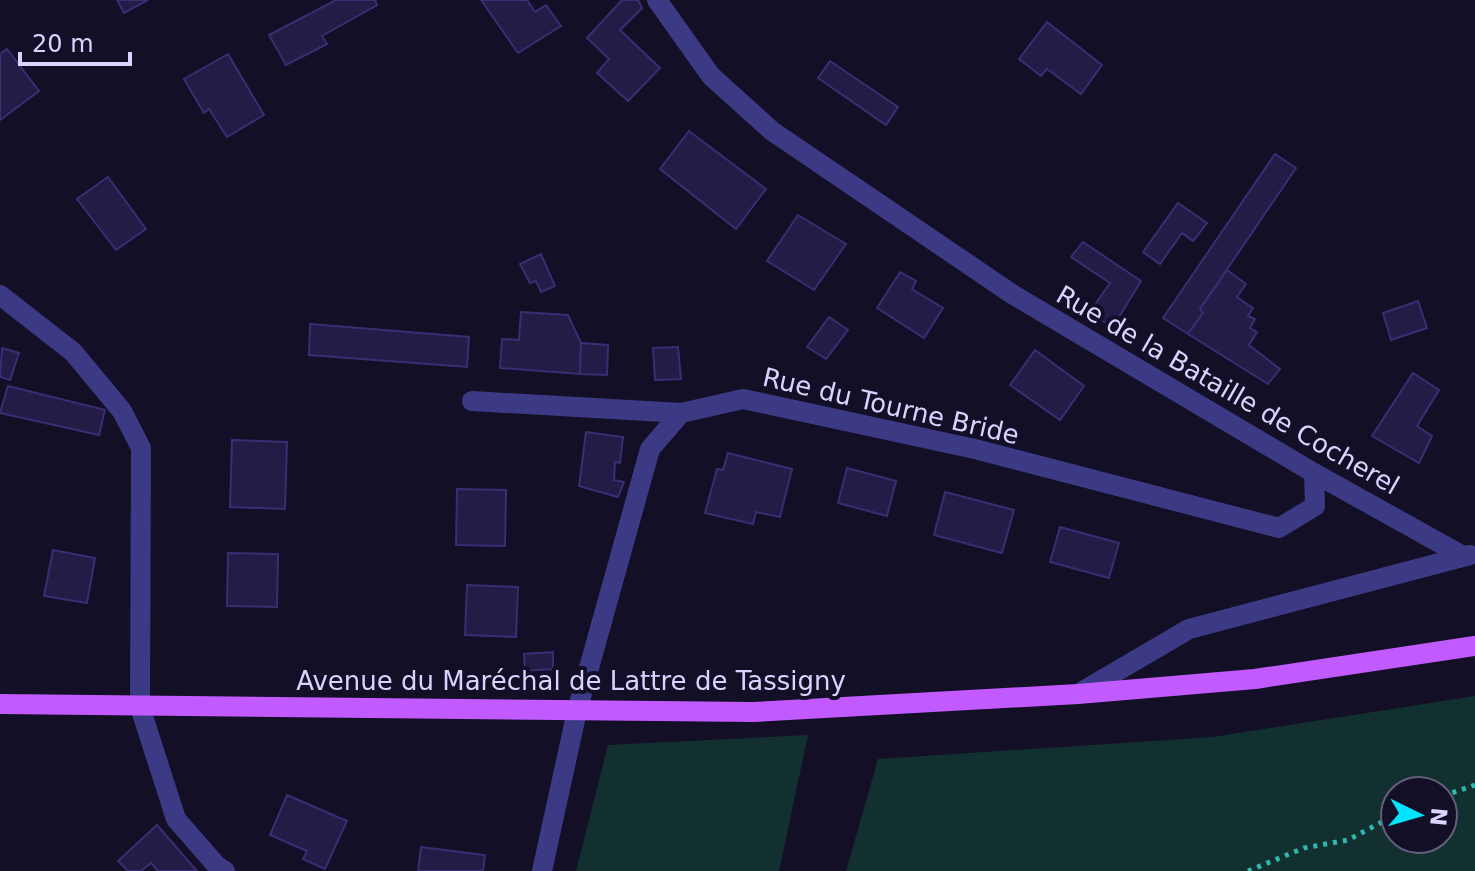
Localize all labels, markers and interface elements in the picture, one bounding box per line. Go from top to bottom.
scale bar [20,16,130,66]
text: 20 m [32,30,94,58]
street label: Rue de la Bataille de Cocherel [1051,279,1405,501]
street label: Rue du Tourne Bride [760,362,1022,450]
street label: Avenue du Maréchal de Lattre de Tassigny [296,666,846,696]
north arrow [1379,775,1459,855]
text: N [1425,806,1452,827]

